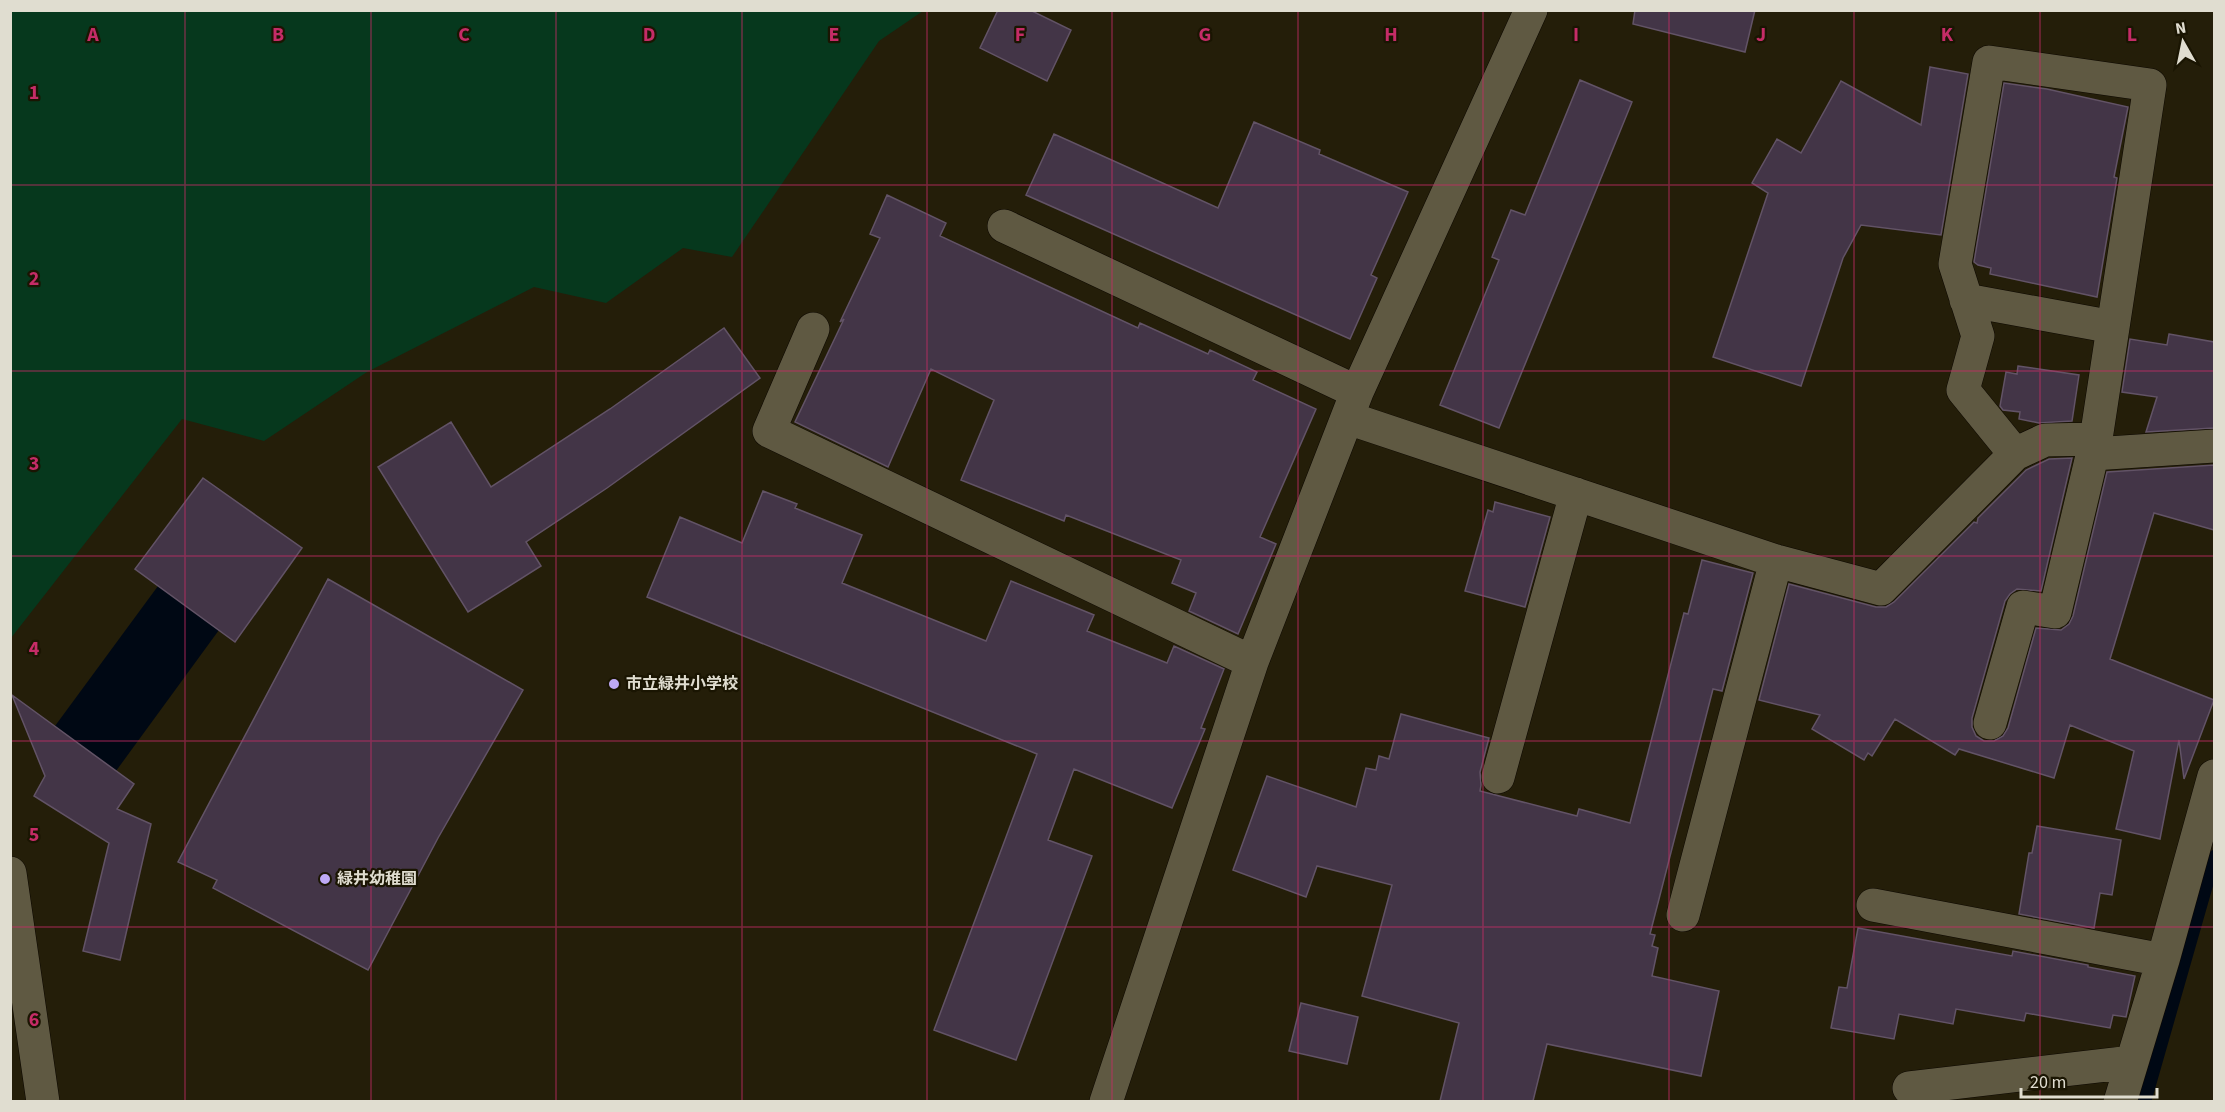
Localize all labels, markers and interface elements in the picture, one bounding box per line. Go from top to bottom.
north arrow [2153,12,2213,72]
text: N [2174,16,2188,40]
text: A [86,21,99,49]
text: B [272,21,284,49]
text: C [458,21,470,49]
text: D [643,21,655,49]
text: E [829,21,839,49]
text: F [1015,21,1025,49]
text: G [1199,21,1211,49]
text: H [1384,21,1398,49]
text: I [1573,21,1579,49]
text: J [1756,21,1766,49]
text: K [1941,21,1954,49]
text: L [2127,21,2137,49]
text: 1 [29,79,39,107]
text: 2 [29,265,39,293]
text: 3 [29,450,39,478]
text: 4 [29,635,40,663]
place label: 市立緑井小学校 [626,673,738,695]
marker: 市立緑井小学校 [607,677,621,691]
text: 5 [29,821,39,849]
place label: 緑井幼稚園 [337,868,417,890]
marker: 緑井幼稚園 [318,872,332,886]
text: 6 [29,1006,39,1034]
scale bar [2021,1061,2158,1099]
text: 20 m [2030,1070,2066,1095]

